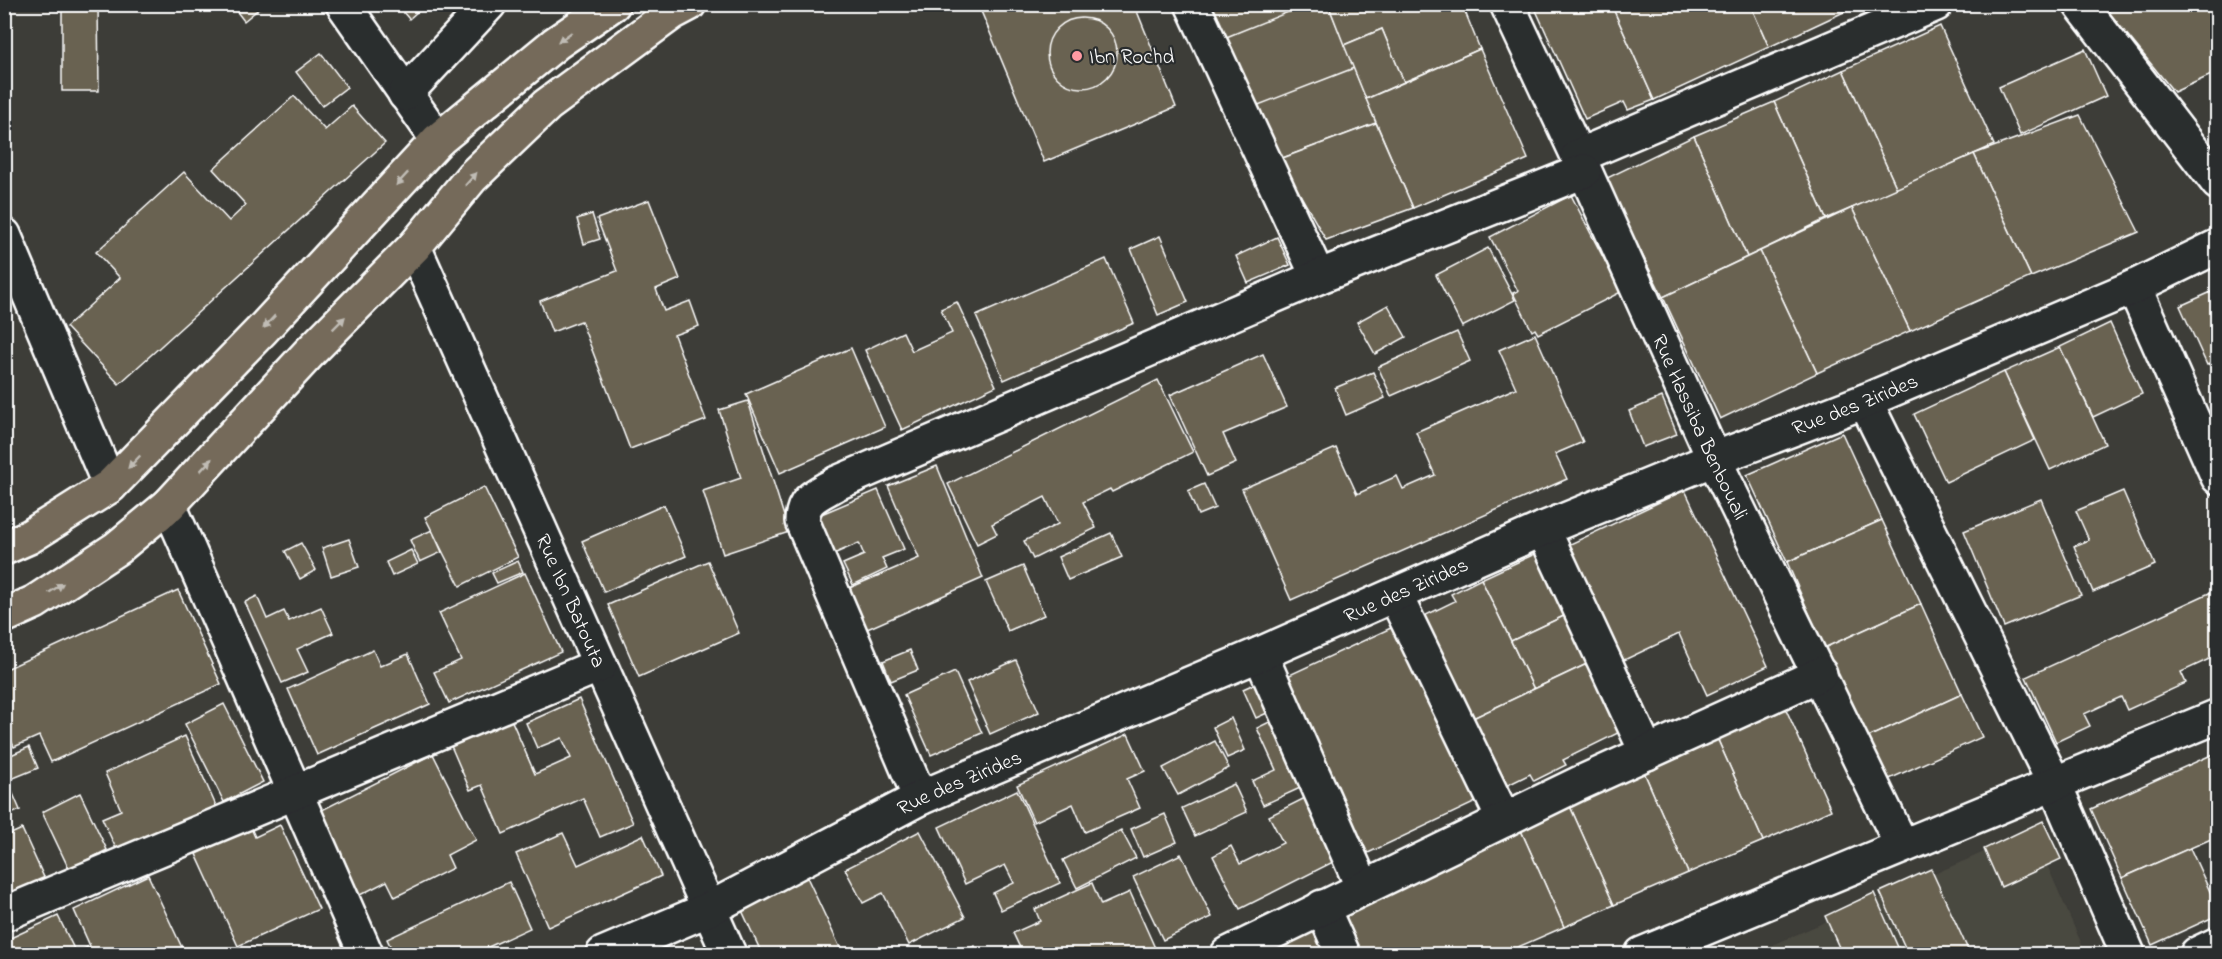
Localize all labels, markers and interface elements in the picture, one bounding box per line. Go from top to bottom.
one-way arrow [556,32,573,43]
place label: Ibn Rochd [1089,43,1174,73]
marker: Ibn Rochd [1070,49,1084,63]
one-way arrow [395,172,409,187]
one-way arrow [464,172,477,187]
one-way arrow [263,315,277,329]
one-way arrow [332,315,346,330]
street label: Rue Hassiba Benbouali [1643,330,1754,526]
street label: Rue des Zirides [1788,367,1923,445]
one-way arrow [127,455,141,469]
one-way arrow [199,458,212,473]
street label: Rue Ibn Batouta [527,530,613,673]
street label: Rue des Zirides [1339,551,1473,632]
one-way arrow [47,582,63,594]
street label: Rue des Zirides [892,743,1027,824]

